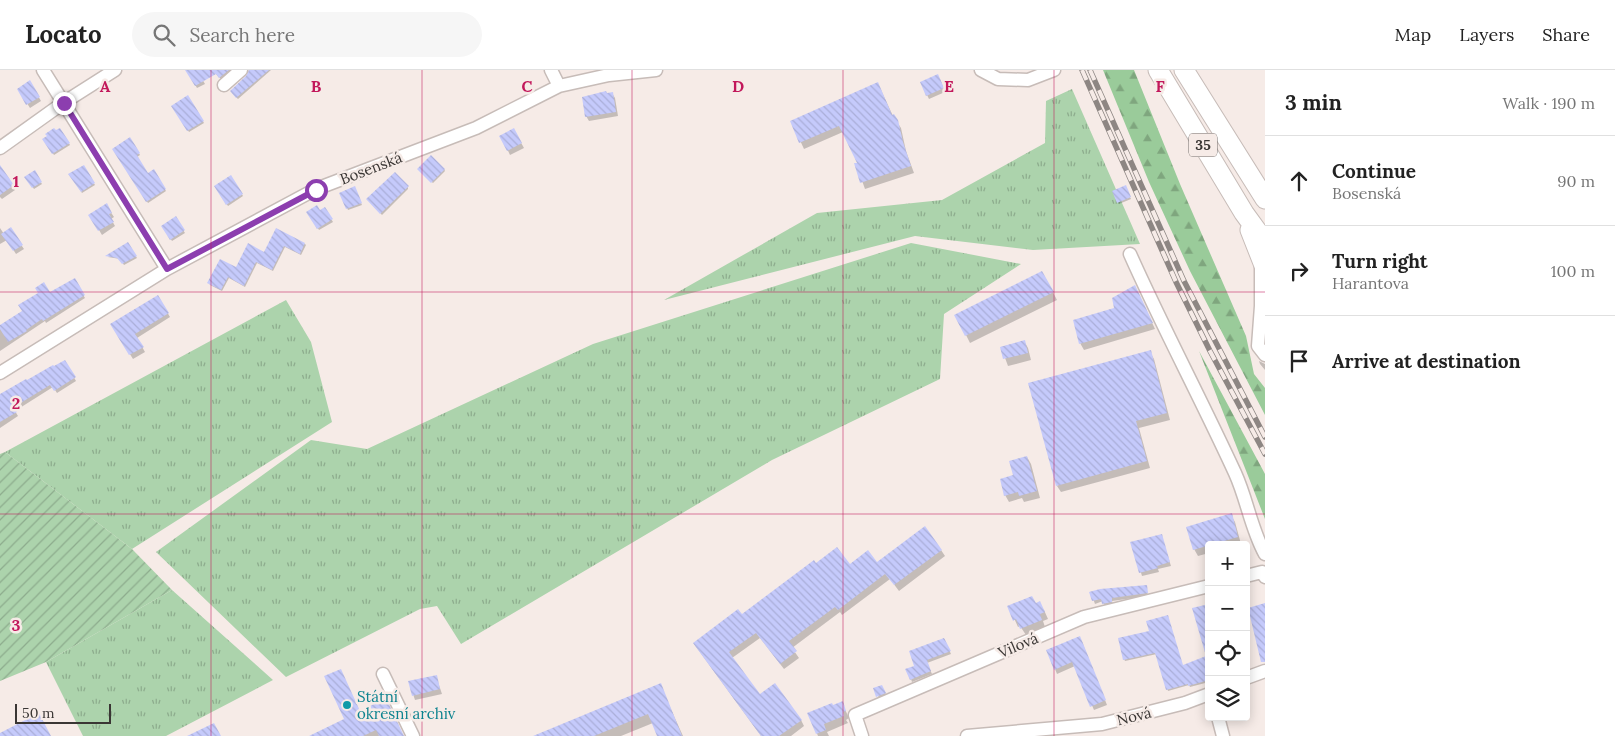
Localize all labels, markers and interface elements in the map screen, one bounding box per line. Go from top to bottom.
search box [132,12,482,57]
text: Locato [25,19,102,50]
icon: search [150,21,178,49]
text: Search here [190,23,295,47]
text: Map [1395,23,1431,46]
text: Layers [1459,23,1514,46]
text: Share [1542,23,1590,46]
text: A [100,76,111,96]
text: B [311,76,322,96]
text: C [521,76,533,96]
text: D [732,76,744,96]
text: E [944,76,954,96]
text: F [1155,76,1165,96]
text: 3 min [1285,89,1342,116]
route end [53,92,76,115]
text: Walk · 190 m [1503,93,1595,113]
road number: 35 [1189,134,1217,156]
street label: Bosenská [337,147,405,189]
text: Continue [1332,159,1416,183]
icon: ahead [1285,167,1313,195]
text: 1 [13,171,19,191]
text: 90 m [1557,171,1595,191]
route start [305,179,328,202]
text: Bosenská [1332,183,1401,203]
text: Turn right [1332,249,1428,273]
icon: right [1285,257,1313,285]
text: 100 m [1551,261,1595,281]
text: Harantova [1332,273,1409,293]
icon: arrive [1285,347,1313,375]
text: Arrive at destination [1332,349,1521,373]
text: 2 [12,393,20,413]
map controls [1205,541,1250,721]
button: + [1205,541,1250,586]
button: − [1205,586,1250,631]
text: 3 [12,615,21,635]
street label: Vilová [994,628,1041,662]
button: locate [1205,631,1250,676]
button: layers [1205,676,1250,721]
place label: Státní okresní archiv [357,687,456,723]
marker: Státní okresní archiv [341,699,353,711]
scale bar [15,701,111,724]
street label: Nová [1115,702,1154,729]
text: 50 m [22,704,55,722]

